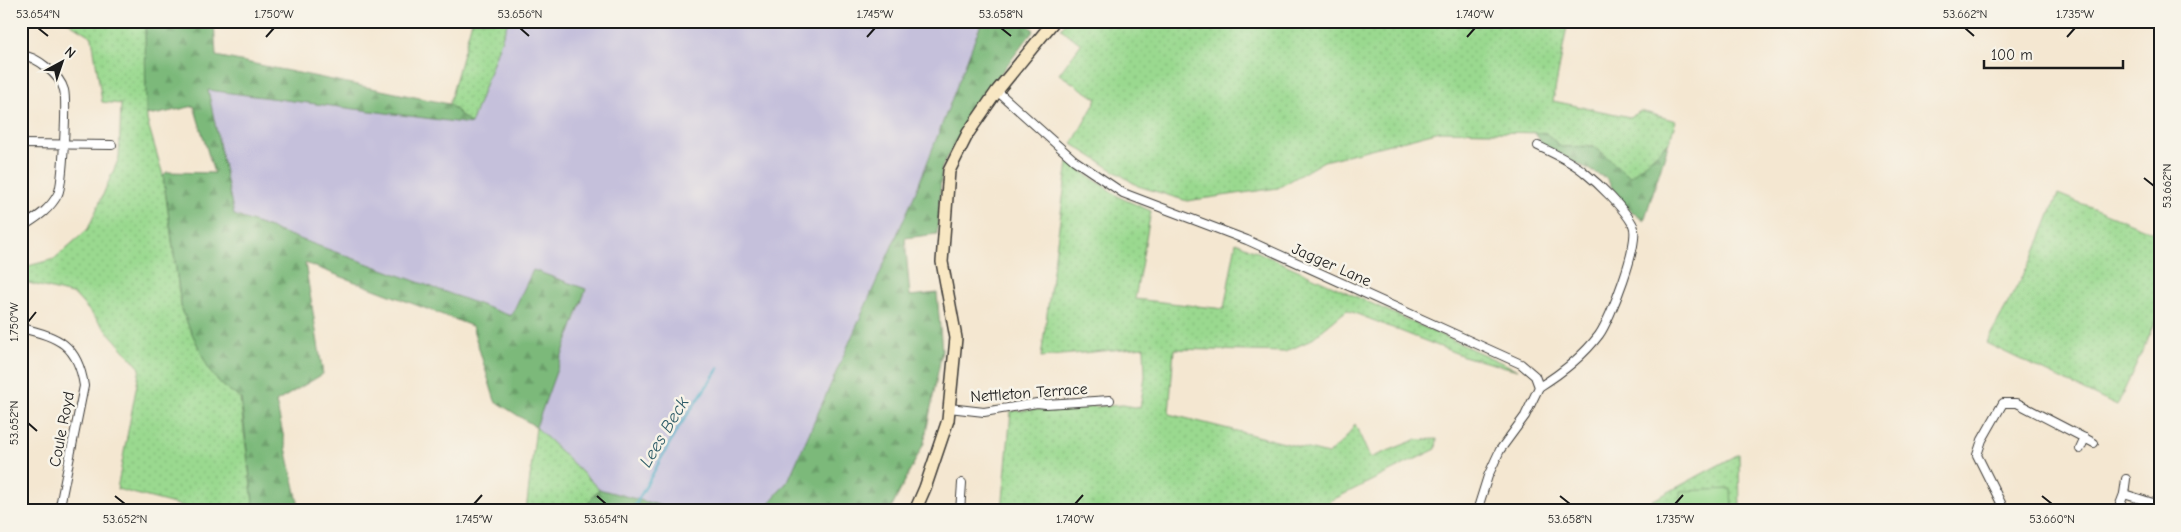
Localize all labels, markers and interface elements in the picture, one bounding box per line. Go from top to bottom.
text: 53.654°N [16,7,60,21]
text: 1.750°W [254,7,294,21]
text: 53.656°N [498,7,542,21]
text: 1.745°W [857,7,894,21]
text: 53.658°N [979,7,1023,21]
text: 1.740°W [1456,7,1494,21]
text: 53.662°N [1943,7,1987,21]
text: 1.735°W [2056,7,2095,21]
north arrow [38,38,88,88]
scale bar [1984,38,2122,70]
text: N [61,43,79,62]
text: 100 m [1991,46,2033,64]
text: 53.662°N [2160,164,2174,208]
street label: Jagger Lane [1289,239,1374,290]
text: 1.750°W [7,302,21,342]
street label: Nettleton Terrace [970,380,1088,406]
street label: Coule Royd [46,390,78,468]
water label: Lees Beck [635,393,694,471]
text: 53.652°N [7,401,21,445]
text: 53.652°N [103,512,147,526]
text: 1.745°W [456,512,493,526]
text: 53.654°N [584,512,628,526]
text: 1.740°W [1056,512,1094,526]
text: 53.658°N [1548,512,1592,526]
text: 1.735°W [1656,512,1695,526]
text: 53.660°N [2029,512,2075,526]

